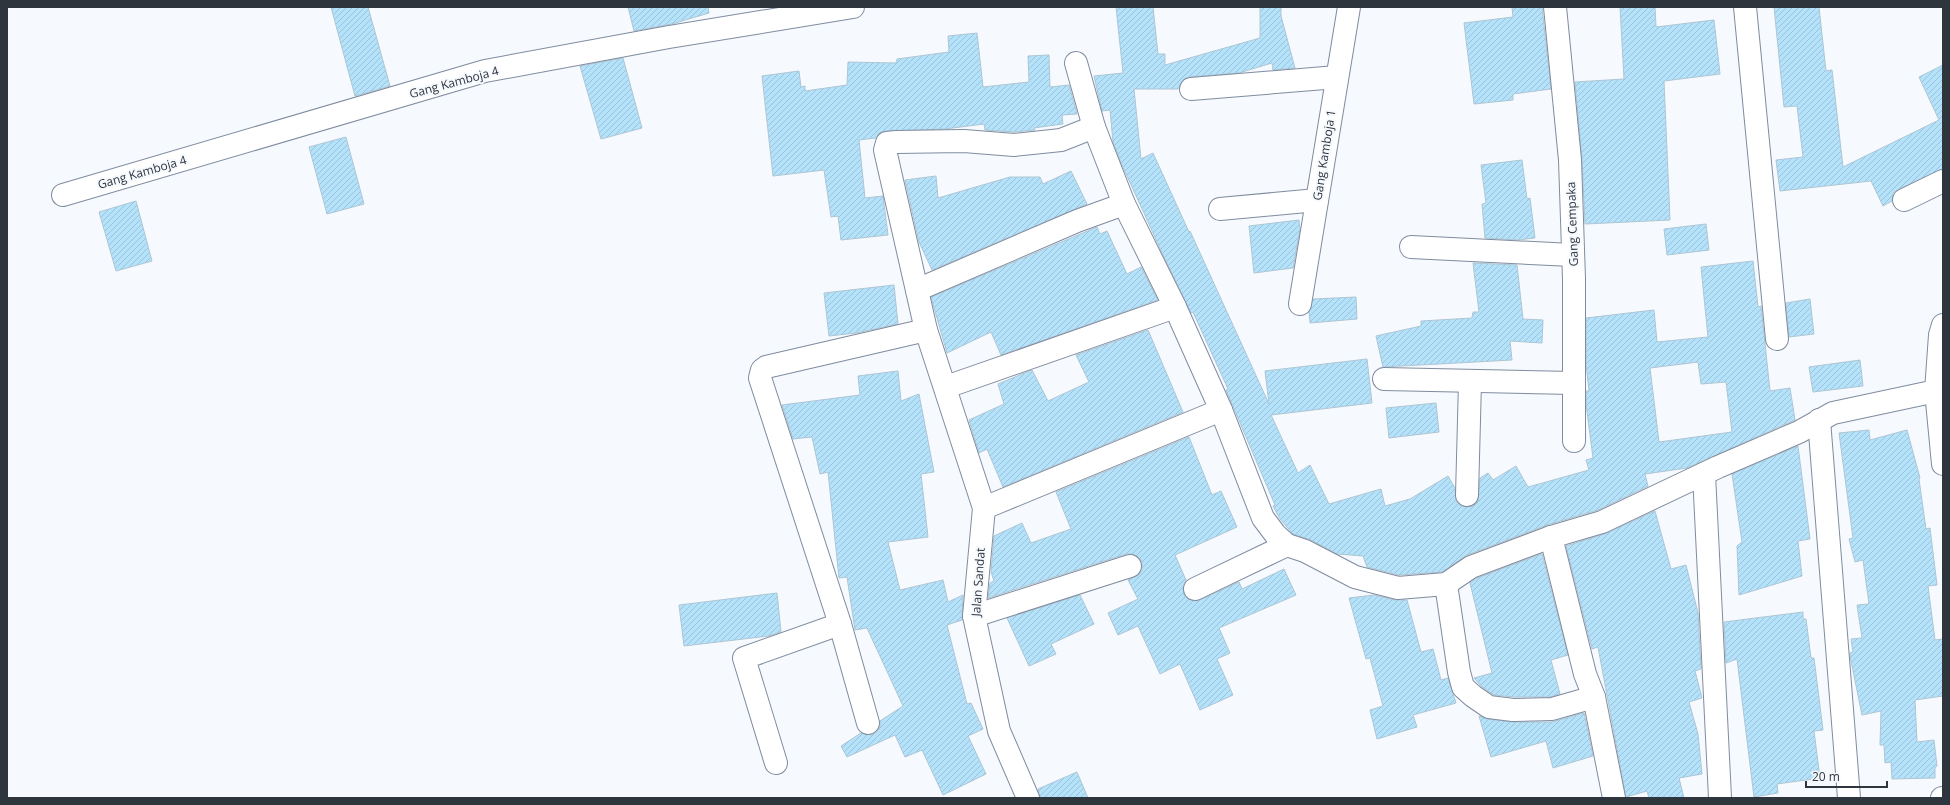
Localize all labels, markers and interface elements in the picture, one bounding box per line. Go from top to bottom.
street label: Gang Kamboja 4 [407,62,501,102]
street label: Gang Kamboja 1 [1308,108,1340,202]
street label: Gang Kamboja 4 [96,151,189,193]
street label: Gang Cempaka [1562,181,1582,267]
street label: Jalan Sandat [967,547,989,618]
scale bar [1806,763,1887,789]
text: 20 m [1812,768,1840,785]

